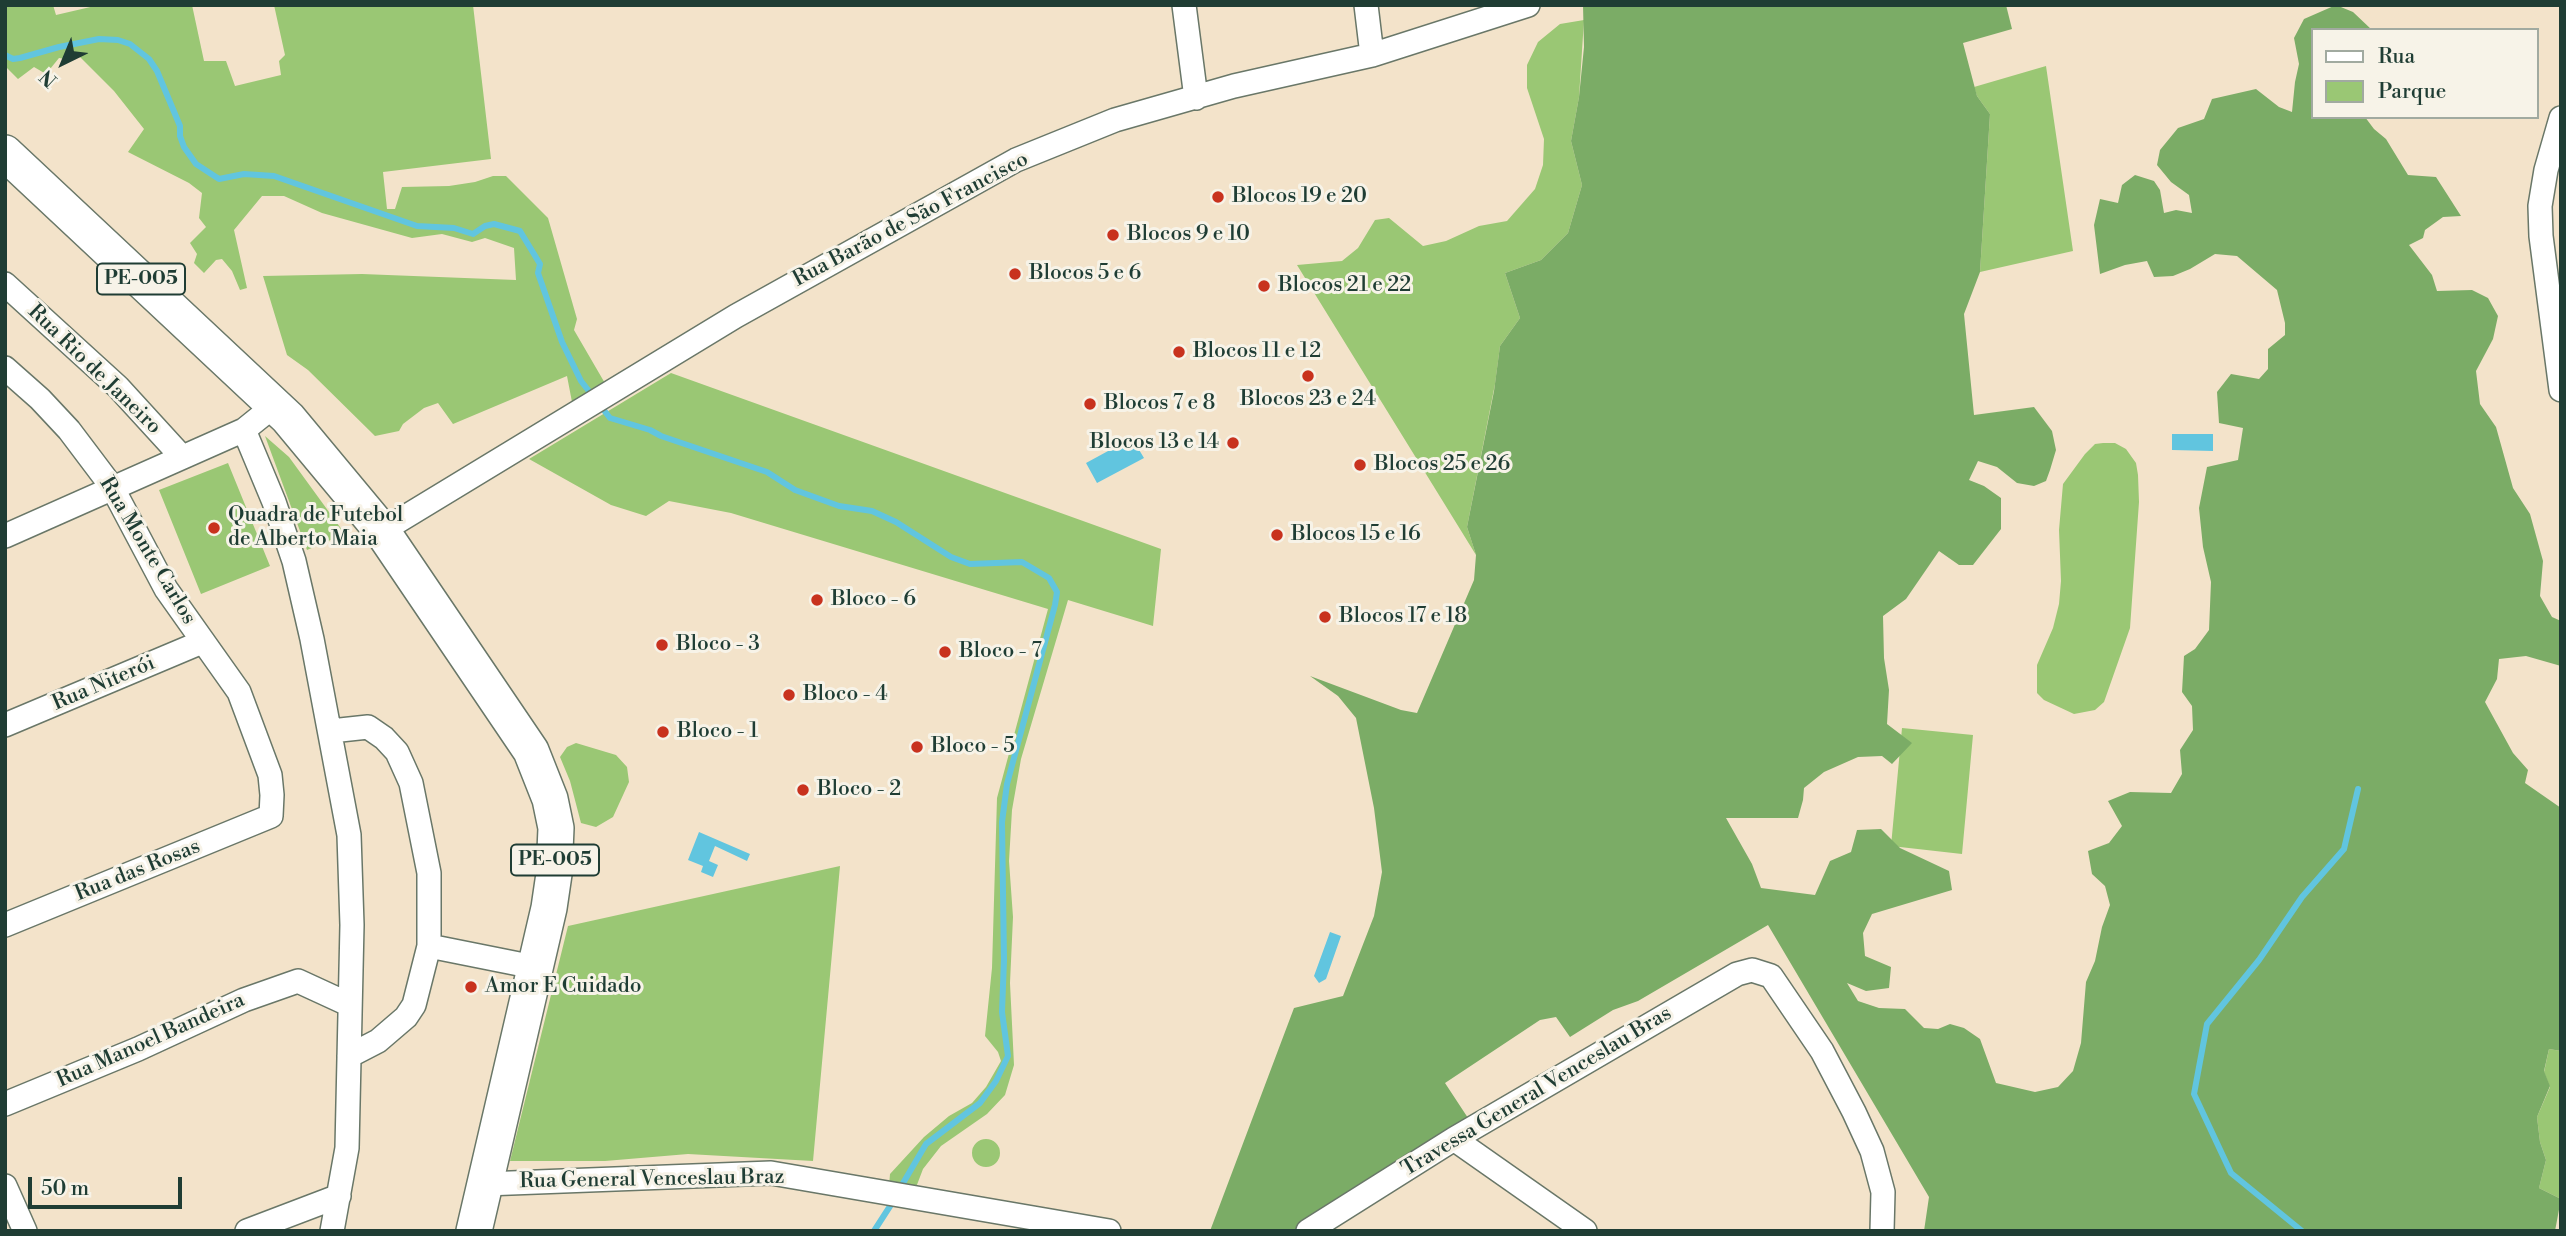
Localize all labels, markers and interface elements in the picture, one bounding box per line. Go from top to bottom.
north arrow [28,28,98,98]
legend [2310,28,2538,119]
text: Rua [2378,44,2415,70]
text: N [35,64,62,92]
text: Parque [2378,79,2446,105]
street label: Rua Barão de São Francisco [789,147,1033,293]
place label: Blocos 19 e 20 [1232,184,1367,210]
marker: Blocos 19 e 20 [1210,189,1226,205]
place label: Blocos 9 e 10 [1127,222,1250,248]
marker: Blocos 9 e 10 [1105,227,1121,243]
place label: Blocos 5 e 6 [1029,261,1141,287]
road number: PE-005 [97,264,185,294]
marker: Blocos 5 e 6 [1007,266,1023,282]
place label: Blocos 21 e 22 [1278,273,1411,299]
marker: Blocos 21 e 22 [1256,278,1272,294]
street label: Rua Rio de Janeiro [22,300,166,440]
place label: Blocos 11 e 12 [1193,339,1321,365]
marker: Blocos 11 e 12 [1171,344,1187,360]
marker: Blocos 23 e 24 [1300,368,1316,384]
place label: Blocos 23 e 24 [1240,387,1376,413]
place label: Blocos 7 e 8 [1104,391,1215,417]
marker: Blocos 7 e 8 [1082,396,1098,412]
place label: Blocos 13 e 14 [1090,430,1219,456]
marker: Blocos 13 e 14 [1225,435,1241,451]
place label: Blocos 25 e 26 [1374,452,1510,478]
marker: Blocos 25 e 26 [1352,457,1368,473]
street label: Rua Monte Carlos [93,473,201,629]
place label: Quadra de Futebol de Alberto Maia [228,503,403,553]
marker: Quadra de Futebol de Alberto Maia [206,520,222,536]
place label: Blocos 15 e 16 [1291,522,1421,548]
marker: Blocos 15 e 16 [1269,527,1285,543]
place label: Bloco - 6 [831,587,916,613]
marker: Bloco - 6 [809,592,825,608]
place label: Blocos 17 e 18 [1339,604,1467,630]
marker: Blocos 17 e 18 [1317,609,1333,625]
place label: Bloco - 3 [676,632,760,658]
marker: Bloco - 3 [654,637,670,653]
place label: Bloco - 7 [959,639,1042,665]
marker: Bloco - 7 [937,644,953,660]
street label: Rua Niterói [49,651,159,717]
place label: Bloco - 4 [803,682,888,708]
marker: Bloco - 4 [781,687,797,703]
place label: Bloco - 1 [677,719,758,745]
marker: Bloco - 1 [655,724,671,740]
place label: Bloco - 5 [931,734,1015,760]
marker: Bloco - 5 [909,739,925,755]
place label: Bloco - 2 [817,777,901,803]
marker: Bloco - 2 [795,782,811,798]
street label: Rua das Rosas [72,834,204,908]
road number: PE-005 [511,845,599,876]
place label: Amor E Cuidado [485,974,641,1000]
marker: Amor E Cuidado [463,979,479,995]
street label: Rua Manoel Bandeira [53,988,249,1094]
street label: Travessa General Venceslau Bras [1398,1001,1676,1183]
scale bar [32,1162,186,1206]
street label: Rua General Venceslau Braz [519,1165,785,1195]
text: 50 m [41,1176,89,1202]

